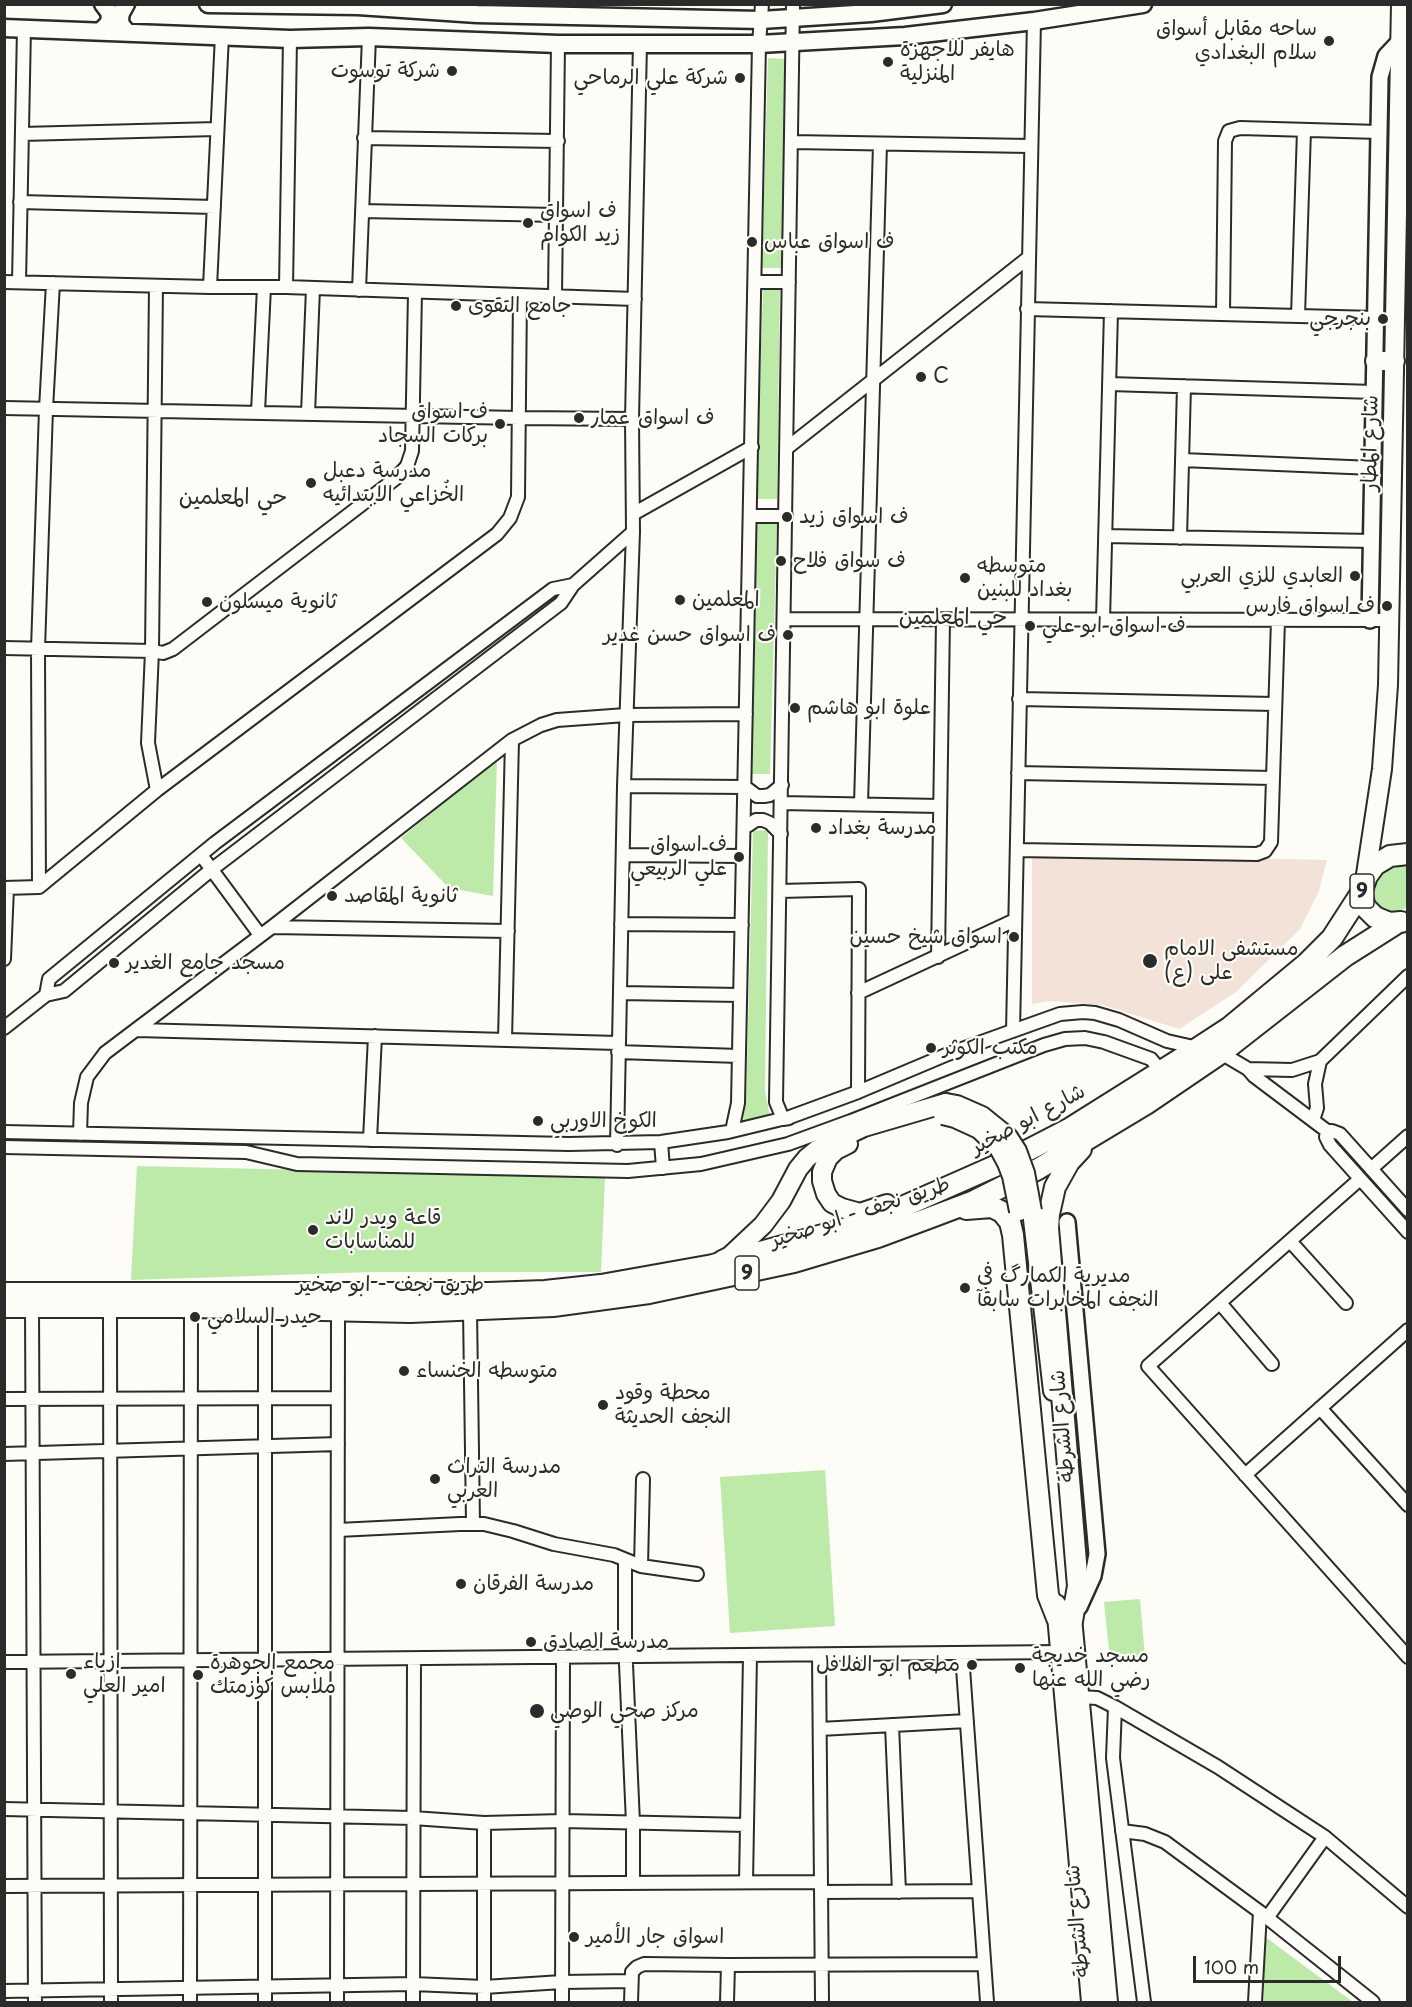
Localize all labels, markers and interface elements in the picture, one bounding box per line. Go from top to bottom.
place label: ساحه مقابل أسواق سلام البغدادي [1156,16,1317,66]
marker: ساحه مقابل أسواق سلام البغدادي [1322,34,1336,48]
place label: هايفر للاجهزة المنزلية [900,37,1015,87]
marker: هايفر للاجهزة المنزلية [881,55,895,69]
place label: شركة توسوت [331,58,440,84]
marker: شركة توسوت [445,64,459,78]
place label: شركة علي الرماحي [574,65,728,91]
marker: شركة علي الرماحي [733,71,747,85]
place label: ف اسواق زيد الكوام [540,198,620,248]
marker: ف اسواق زيد الكوام [521,216,535,230]
place label: ف اسواق عباس [764,229,895,255]
marker: ف اسواق عباس [745,235,759,249]
place label: جامع التقوى [468,293,572,319]
marker: جامع التقوى [449,299,463,313]
place label: بنجرجي [1309,306,1371,332]
marker: بنجرجي [1376,312,1390,326]
place label: C [933,364,949,390]
marker: C [914,370,928,384]
street label: شارع المطار [1358,395,1384,491]
place label: ف اسواق بركات السجاد [378,399,488,449]
place label: ف اسواق عمار [591,405,715,431]
marker: ف اسواق عمار [572,411,586,425]
marker: ف اسواق بركات السجاد [493,417,507,431]
place label: مدرسة دعبل الخُزاعي الابتدائيه [323,458,464,508]
marker: مدرسة دعبل الخُزاعي الابتدائيه [304,476,318,490]
district label: حي المعلمین [179,485,287,511]
place label: ف اسواق زيد [799,504,909,530]
marker: ف اسواق زيد [780,510,794,524]
place label: ف سواق فلاح [793,548,906,574]
place label: متوسطه بغداد للبنين [977,553,1072,603]
marker: ف سواق فلاح [774,554,788,568]
place label: العابدي للزي العربي [1181,563,1343,589]
marker: العابدي للزي العربي [1348,569,1362,583]
marker: متوسطه بغداد للبنين [958,571,972,585]
place label: المعلمين [692,587,760,613]
place label: ثانوية ميسلون [219,589,337,615]
marker: المعلمين [673,593,687,607]
place label: ف اسواق فارس [1245,593,1375,619]
marker: ثانوية ميسلون [200,595,214,609]
marker: ف اسواق فارس [1380,599,1394,613]
district label: حي المعلمين [899,605,1007,631]
place label: ف اسواق ابو علي [1042,613,1186,639]
marker: ف اسواق ابو علي [1023,619,1037,633]
place label: ف اسواق حسن غدير [603,622,776,648]
marker: ف اسواق حسن غدير [781,628,795,642]
place label: علوة ابو هاشم [807,695,931,721]
marker: علوة ابو هاشم [788,701,802,715]
place label: مدرسة بغداد [828,815,937,841]
marker: مدرسة بغداد [809,821,823,835]
place label: ف اسواق علي الربيعي [630,832,727,882]
marker: ف اسواق علي الربيعي [732,850,746,864]
road number: 9 [1350,874,1374,908]
place label: ثانوية المقاصد [344,883,458,909]
marker: ثانوية المقاصد [325,889,339,903]
place label: اسواق شيخ حسين [849,924,1002,950]
marker: اسواق شيخ حسين [1007,930,1021,944]
place label: مستشفی الامام علی (ع) [1164,936,1298,986]
place label: مسجد جامع الغدير [126,950,285,976]
marker: مستشفی الامام علی (ع) [1141,952,1159,970]
marker: مسجد جامع الغدير [107,956,121,970]
place label: مكتب الكوثر [943,1035,1038,1061]
marker: مكتب الكوثر [924,1041,938,1055]
street label: شارع ابو صخير [966,1079,1090,1161]
place label: الكوخ الاوربي [550,1108,657,1134]
marker: الكوخ الاوربي [531,1114,545,1128]
street label: طريق نجف - ابو صخير [767,1172,953,1254]
place label: قاعة ويدر لاند للمناسابات [325,1205,442,1255]
marker: قاعة ويدر لاند للمناسابات [306,1223,320,1237]
road number: 9 [735,1256,759,1290]
place label: مديرية الكمارگ في النجف المخابرات سابقآ [977,1263,1159,1313]
street label: طريق نجف - ابو صخير [296,1272,484,1298]
marker: مديرية الكمارگ في النجف المخابرات سابقآ [958,1281,972,1295]
place label: حيدر السلامي [207,1304,322,1330]
marker: حيدر السلامي [188,1310,202,1324]
place label: متوسطه الخنساء [416,1358,558,1384]
marker: متوسطه الخنساء [397,1364,411,1378]
street label: شارع الشرطة [1046,1369,1080,1483]
place label: محطة وقود النجف الحديثة [615,1380,731,1430]
marker: محطة وقود النجف الحديثة [596,1398,610,1412]
place label: مدرسة التراث العربي [447,1454,561,1504]
marker: مدرسة التراث العربي [428,1472,442,1486]
place label: مدرسة الفرقان [473,1571,594,1597]
marker: مدرسة الفرقان [454,1577,468,1591]
place label: مدرسة الصادق [543,1629,669,1655]
marker: مدرسة الصادق [524,1635,538,1649]
place label: مسجد خديجة رضي الله عنها [1032,1643,1151,1693]
place label: ازياء امير العلي [83,1649,166,1699]
place label: مجمع الجوهرة ملابس كوزمتك [210,1650,336,1700]
place label: مطعم ابو الفلافل [816,1652,960,1678]
marker: مطعم ابو الفلافل [965,1658,979,1672]
marker: مسجد خديجة رضي الله عنها [1013,1661,1027,1675]
marker: ازياء امير العلي [64,1667,78,1681]
marker: مجمع الجوهرة ملابس كوزمتك [191,1668,205,1682]
place label: مركز صحي الوصي [550,1698,699,1724]
marker: مركز صحي الوصي [528,1702,546,1720]
street label: شارع الشرطة [1061,1864,1095,1978]
place label: اسواق جار الأمير [586,1924,724,1950]
marker: اسواق جار الأمير [567,1930,581,1944]
scale bar [1196,1944,1344,1982]
text: 100 m [1204,1953,1259,1980]

